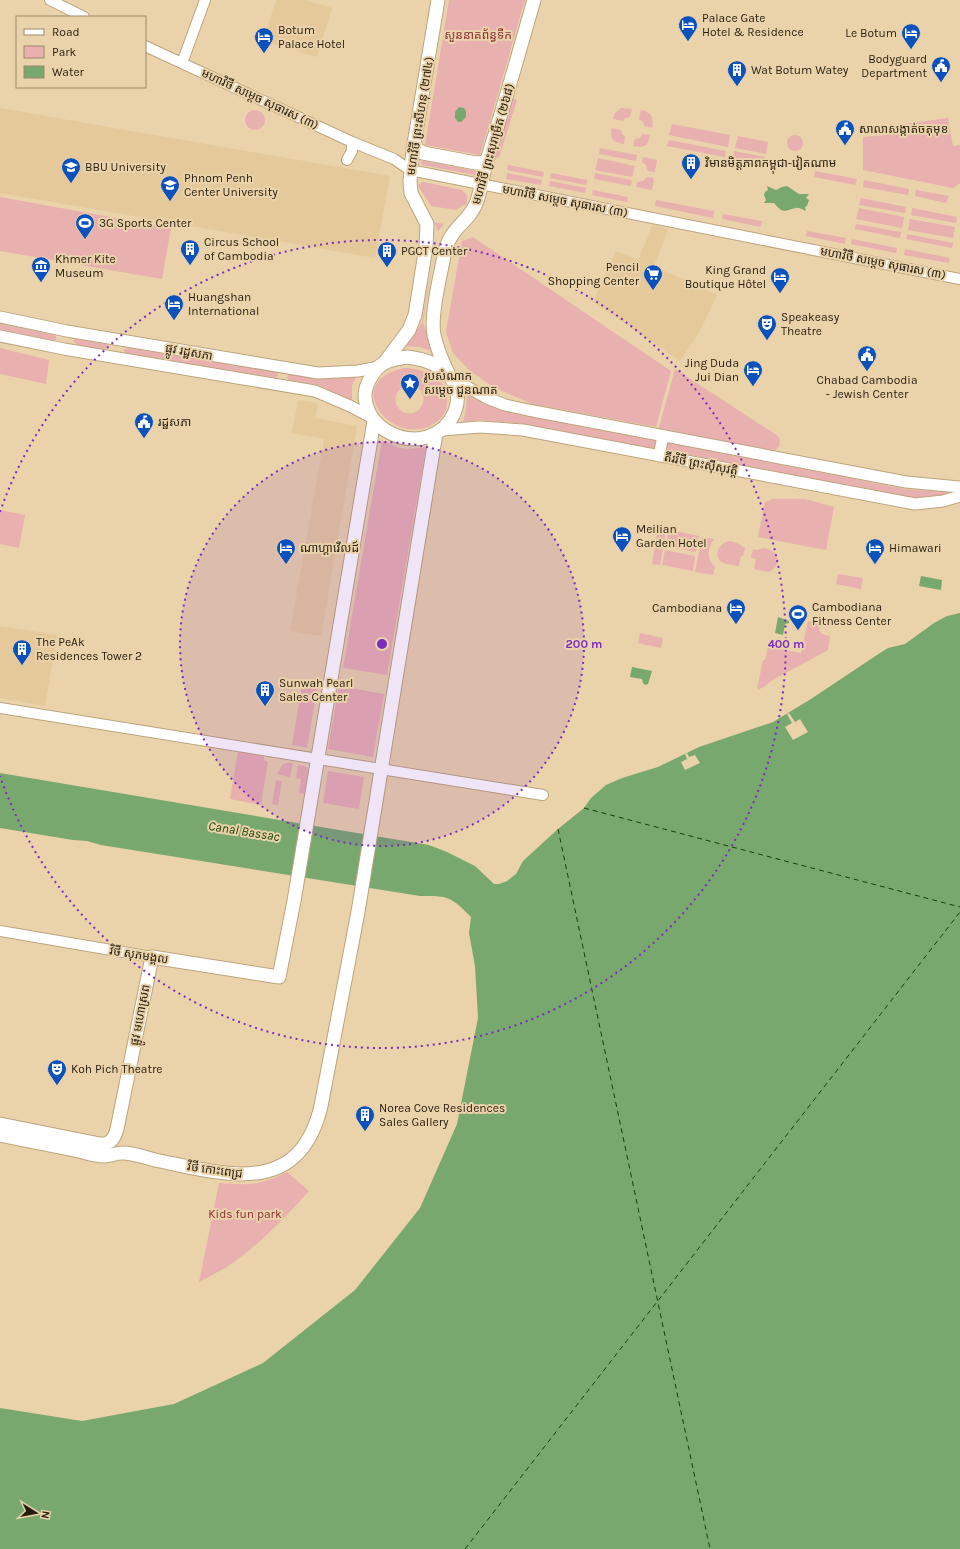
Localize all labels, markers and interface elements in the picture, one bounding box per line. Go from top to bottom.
place label: Palace Gate Hotel & Residence [702,11,804,39]
hotel icon: Palace Gate Hotel & Residence [677,14,699,42]
legend [16,16,146,88]
hotel icon: Le Botum [900,22,922,50]
place label: Botum Palace Hotel [278,23,345,51]
text: Road [52,25,80,39]
hotel icon: Botum Palace Hotel [253,26,275,54]
place label: Le Botum [845,26,897,40]
park label: សួននាគព័ន្ធទឹក [444,28,512,42]
text: Park [52,45,77,59]
place label: Bodyguard Department [861,52,927,80]
public building icon: Bodyguard Department [930,55,952,83]
street label: មហាវិថី ព្រះសីហនុ (២៧៤) [403,56,437,176]
building icon: Wat Botum Watey [726,59,748,87]
place label: Wat Botum Watey [751,63,849,77]
text: Water [52,65,85,79]
street label: មហាវិថី សម្តេច សុធារស (៣) [199,65,321,133]
street label: មហាវិថី ព្រះសុរាម្រឹត (២៦៨) [469,82,517,206]
public building icon: សាលាសង្កាត់ចតុមុខ [834,118,856,146]
place label: សាលាសង្កាត់ចតុមុខ [859,122,948,136]
building icon: វិមានមិត្តភាពកម្ពុជា-វៀតណាម [680,152,702,180]
place label: វិមានមិត្តភាពកម្ពុជា-វៀតណាម [705,155,836,174]
school or university icon: BBU University [60,156,82,184]
place label: BBU University [85,160,166,174]
place label: Phnom Penh Center University [184,171,278,199]
school or university icon: Phnom Penh Center University [159,174,181,202]
street label: មហាវិថី សម្តេច សុធារស (៣) [501,181,629,220]
sports icon: 3G Sports Center [74,212,96,240]
place label: 3G Sports Center [99,216,192,230]
place label: Circus School of Cambodia [204,235,279,263]
building icon: Circus School of Cambodia [179,238,201,266]
building icon: PGCT Center [376,240,398,268]
street label: មហាវិថី សម្តេច សុធារស (៣) [819,243,947,282]
place label: PGCT Center [401,244,468,258]
place label: Khmer Kite Museum [55,252,116,280]
museum icon: Khmer Kite Museum [30,255,52,283]
place label: Pencil Shopping Center [548,260,640,288]
supermarket icon: Pencil Shopping Center [642,263,664,291]
place label: King Grand Boutique Hôtel [685,263,766,291]
hotel icon: King Grand Boutique Hôtel [769,266,791,294]
place label: Huangshan International [188,290,259,318]
hotel icon: Huangshan International [163,293,185,321]
place label: Speakeasy Theatre [781,310,840,338]
theatre icon: Speakeasy Theatre [756,313,778,341]
street label: ផ្លូវ រដ្ឋសភា [164,341,214,367]
public building icon: Chabad Cambodia - Jewish Center [856,344,878,372]
place label: Jing Duda Jui Dian [685,356,739,384]
hotel icon: Jing Duda Jui Dian [742,359,764,387]
place label: រូបសំណាក សម្ដេច ជួនណាត [423,369,498,397]
place icon: រូបសំណាក សម្ដេច ជួនណាត [399,372,421,400]
place label: Chabad Cambodia - Jewish Center [816,373,918,401]
public building icon: រដ្ឋសភា [133,411,155,439]
place label: រដ្ឋសភា [158,415,191,429]
street label: តីរវិថី ព្រះស៊ីសុវត្តិ [663,450,739,478]
place label: Meilian Garden Hotel [636,522,707,550]
hotel icon: Meilian Garden Hotel [611,525,633,553]
hotel icon: ណាហ្គាវើលដ៍ [275,537,297,565]
hotel icon: Himawari [864,537,886,565]
place label: ណាហ្គាវើលដ៍ [300,540,359,555]
place label: Himawari [889,541,942,555]
hotel icon: Cambodiana [725,597,747,625]
place label: Cambodiana Fitness Center [812,600,892,628]
place label: Cambodiana [652,601,722,615]
sports icon: Cambodiana Fitness Center [787,603,809,631]
place label: The PeAk Residences Tower 2 [36,635,142,663]
centre of rings [375,637,389,651]
text: 200 m [566,637,602,651]
text: 400 m [768,637,804,651]
building icon: The PeAk Residences Tower 2 [11,638,33,666]
place label: Sunwah Pearl Sales Center [279,676,353,704]
building icon: Sunwah Pearl Sales Center [254,679,276,707]
water label: Canal Bassac [207,818,281,844]
street label: វិថី សុភមង្គល [108,943,170,967]
street label: ផ្លូវ មហោស្រព [127,983,156,1048]
theatre icon: Koh Pich Theatre [46,1058,68,1086]
place label: Koh Pich Theatre [71,1062,162,1076]
place label: Norea Cove Residences Sales Gallery [379,1101,505,1129]
building icon: Norea Cove Residences Sales Gallery [354,1104,376,1132]
street label: វិថី កោះពេជ្រ [186,1159,244,1181]
park label: Kids fun park [208,1207,282,1221]
north arrow [16,1493,56,1533]
text: N [38,1510,52,1520]

